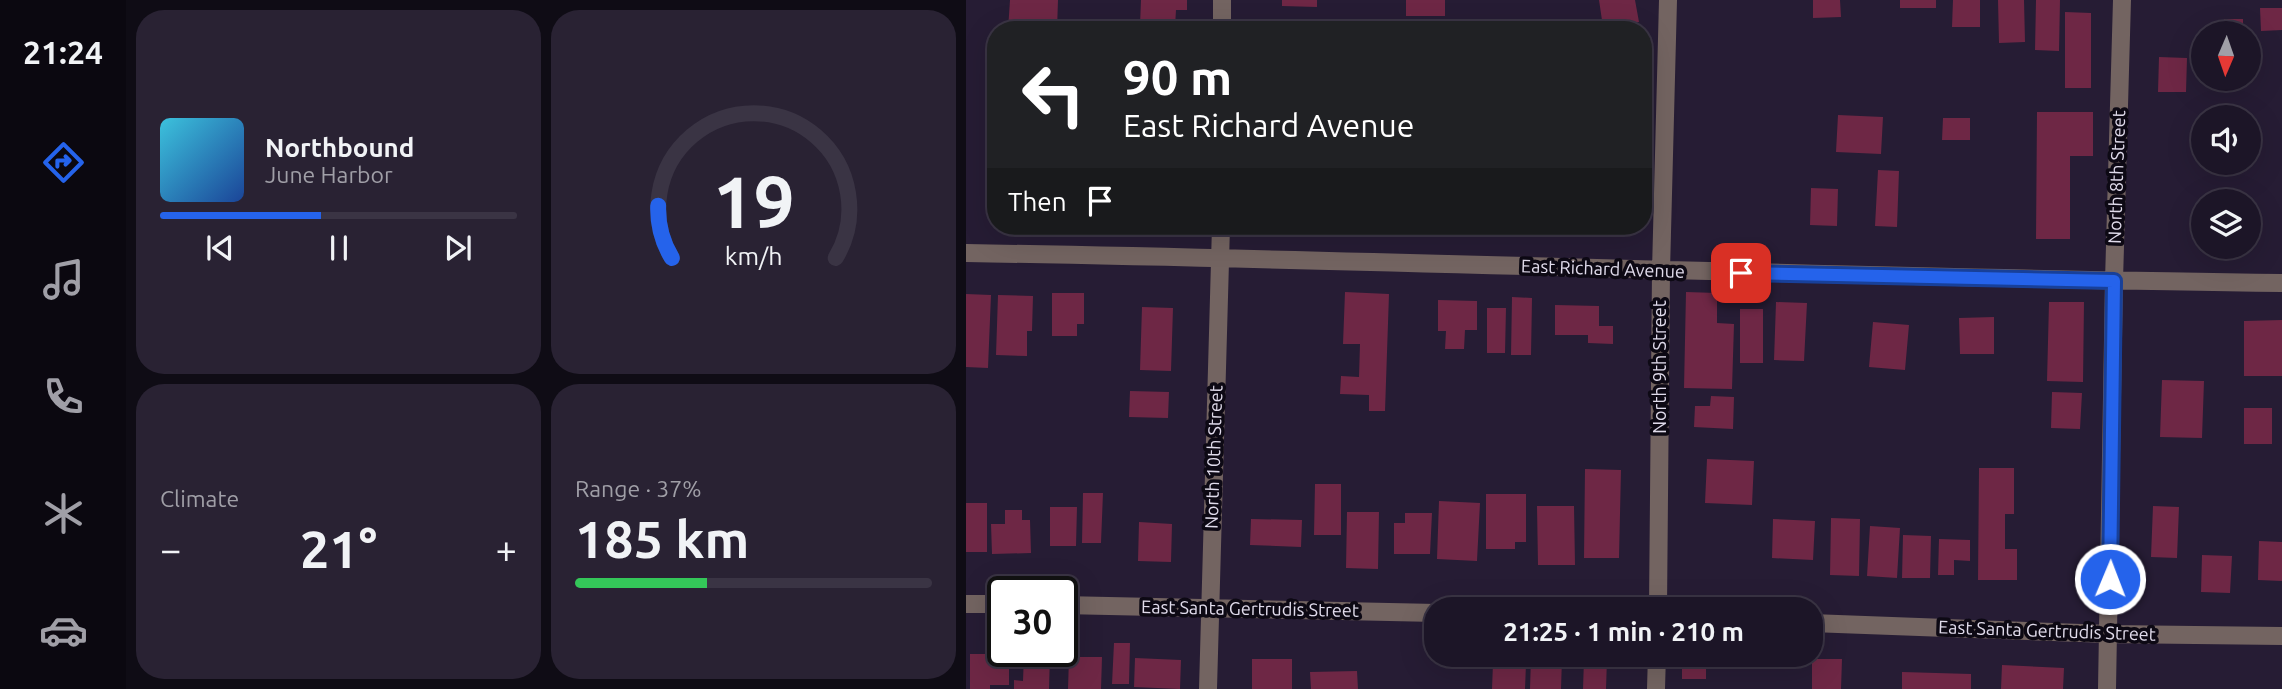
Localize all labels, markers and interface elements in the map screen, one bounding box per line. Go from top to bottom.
north arrow [2191,21,2261,91]
map controls [2191,21,2261,259]
text: 21:24 [23,34,103,70]
icon: left [1008,49,1099,140]
text: 90 m [1123,49,1232,104]
button: sound [2191,105,2261,175]
text: East Richard Avenue [1123,107,1414,143]
street label: North 8th Street [2104,110,2128,244]
text: Northbound [265,133,414,162]
icon: directions [39,138,88,187]
text: 19 [712,161,795,243]
text: June Harbor [265,162,393,187]
icon: arrive [1081,182,1119,220]
text: Then [1008,187,1067,216]
button: layers [2191,189,2261,259]
icon: previous [201,229,239,267]
icon: pause [320,229,358,267]
icon: next [439,229,477,267]
text: km/h [725,242,782,270]
pin [1711,243,1771,303]
icon: arrive [1722,254,1760,292]
icon: music [39,255,88,304]
street label: East Richard Avenue [1521,255,1685,281]
street label: North 9th Street [1649,300,1669,434]
icon: phone [39,372,88,421]
street label: North 10th Street [1200,385,1226,529]
text: Range · 37% [575,476,702,501]
text: Climate [160,486,239,511]
icon: climate [39,489,88,538]
text: 185 km [575,510,749,568]
text: 21° [300,520,377,578]
text: − [160,528,181,570]
text: + [496,528,517,570]
position arrow [2073,542,2147,616]
speed limit sign: 30 [987,576,1078,667]
street label: East Santa Gertrudis Street [1141,596,1359,620]
icon: car [39,606,88,655]
street label: East Santa Gertrudis Street [1938,616,2156,644]
text: 21:25 · 1 min · 210 m [1503,617,1744,646]

